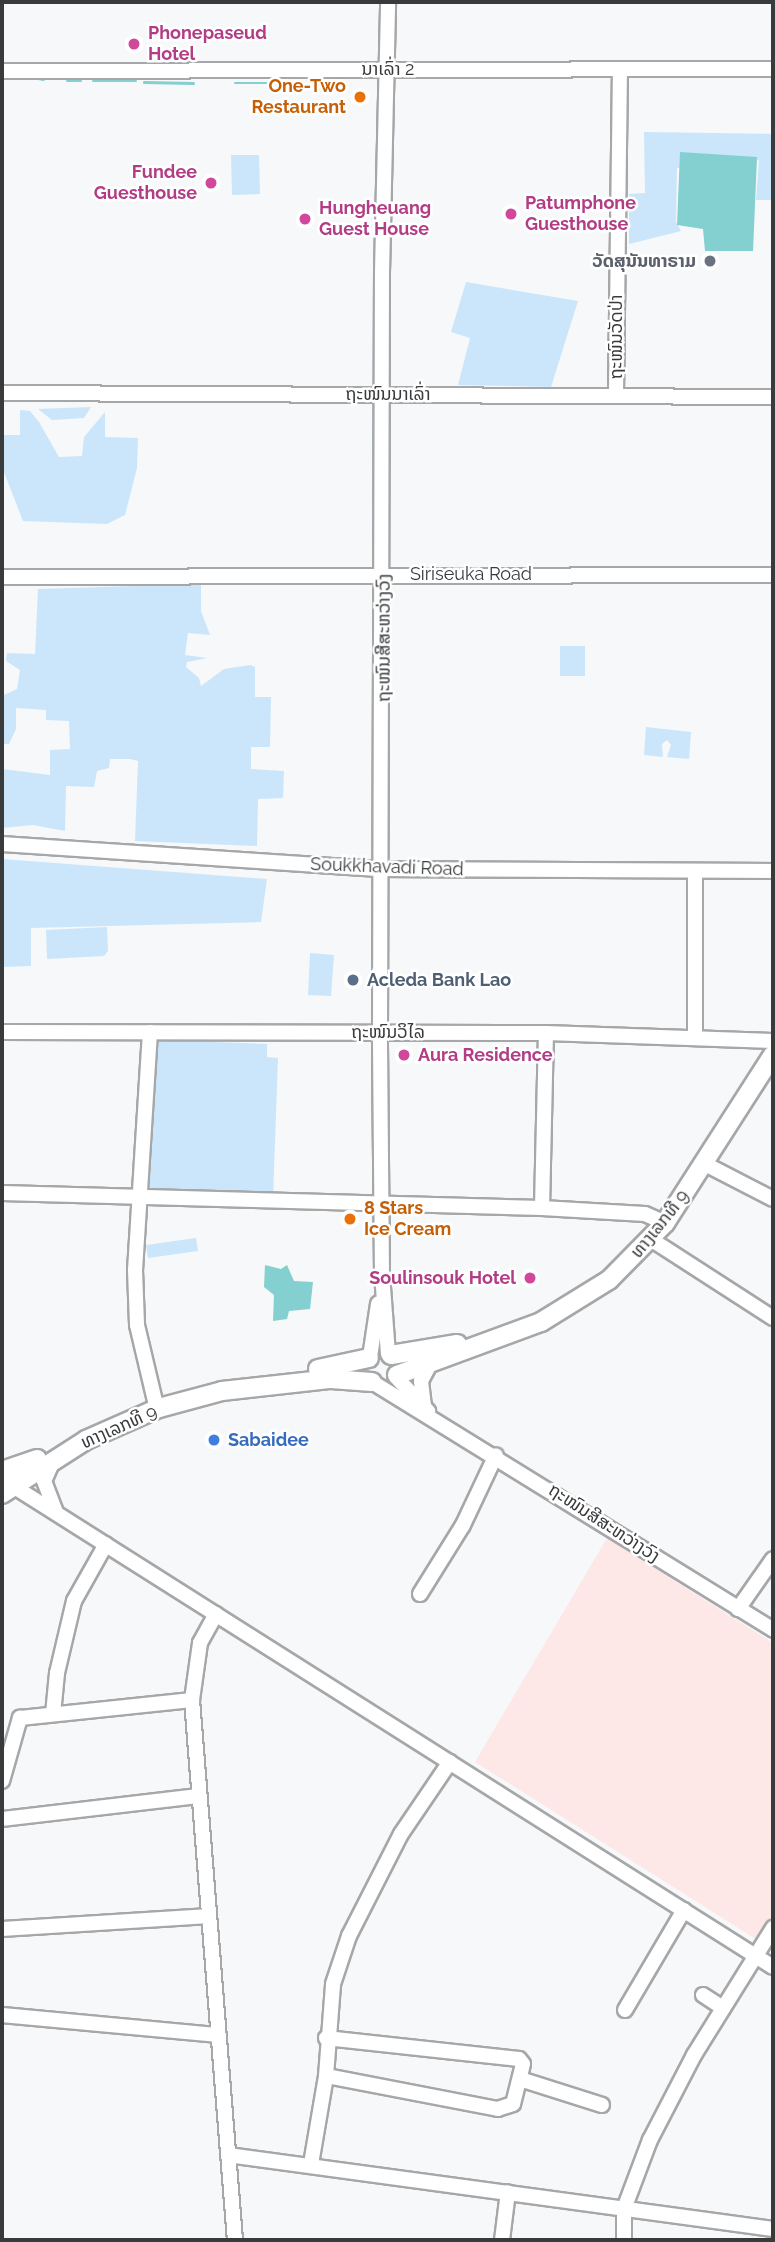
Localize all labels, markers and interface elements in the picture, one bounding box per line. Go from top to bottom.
place label: Phonepaseud Hotel [148,23,267,66]
marker: Phonepaseud Hotel [126,36,142,52]
street label: ນາເລົ່າ 2 [361,58,415,80]
place label: One-Two Restaurant [251,76,346,119]
marker: One-Two Restaurant [352,89,368,105]
place label: Fundee Guesthouse [94,162,197,204]
marker: Fundee Guesthouse [203,175,219,191]
place label: Patumphone Guesthouse [525,193,636,235]
place label: Hungheuang Guest House [319,198,431,241]
marker: Patumphone Guesthouse [503,206,519,222]
marker: Hungheuang Guest House [297,211,313,227]
place label: ວັດສຸນັນທາຣາມ [592,250,696,272]
marker: ວັດສຸນັນທາຣາມ [702,253,718,269]
street label: ຖະໜົນວັດປ່າ [605,294,627,380]
street label: ຖະໜົນນາເລົ່າ [345,383,431,405]
street label: Siriseuka Road [410,563,532,585]
street label: ຖະໜົນສີສະຫວ່າງວົງ [373,574,395,702]
street label: Soukkhavadi Road [310,854,464,880]
place label: Acleda Bank Lao [367,969,511,991]
marker: Acleda Bank Lao [345,972,361,988]
street label: ຖະໜົນວິໄລ [351,1021,425,1043]
place label: Aura Residence [418,1044,553,1066]
marker: Aura Residence [396,1047,412,1063]
street label: ທາງເລກທີ 9 [626,1186,694,1262]
place label: 8 Stars Ice Cream [364,1198,451,1240]
marker: 8 Stars Ice Cream [342,1211,358,1227]
place label: Soulinsouk Hotel [369,1267,516,1289]
marker: Soulinsouk Hotel [522,1270,538,1286]
street label: ທາງເລກທີ 9 [78,1401,160,1453]
place label: Sabaidee [228,1429,309,1451]
marker: Sabaidee [206,1432,222,1448]
street label: ຖະໜົນສີສະຫວ່າງວົງ [544,1479,664,1567]

